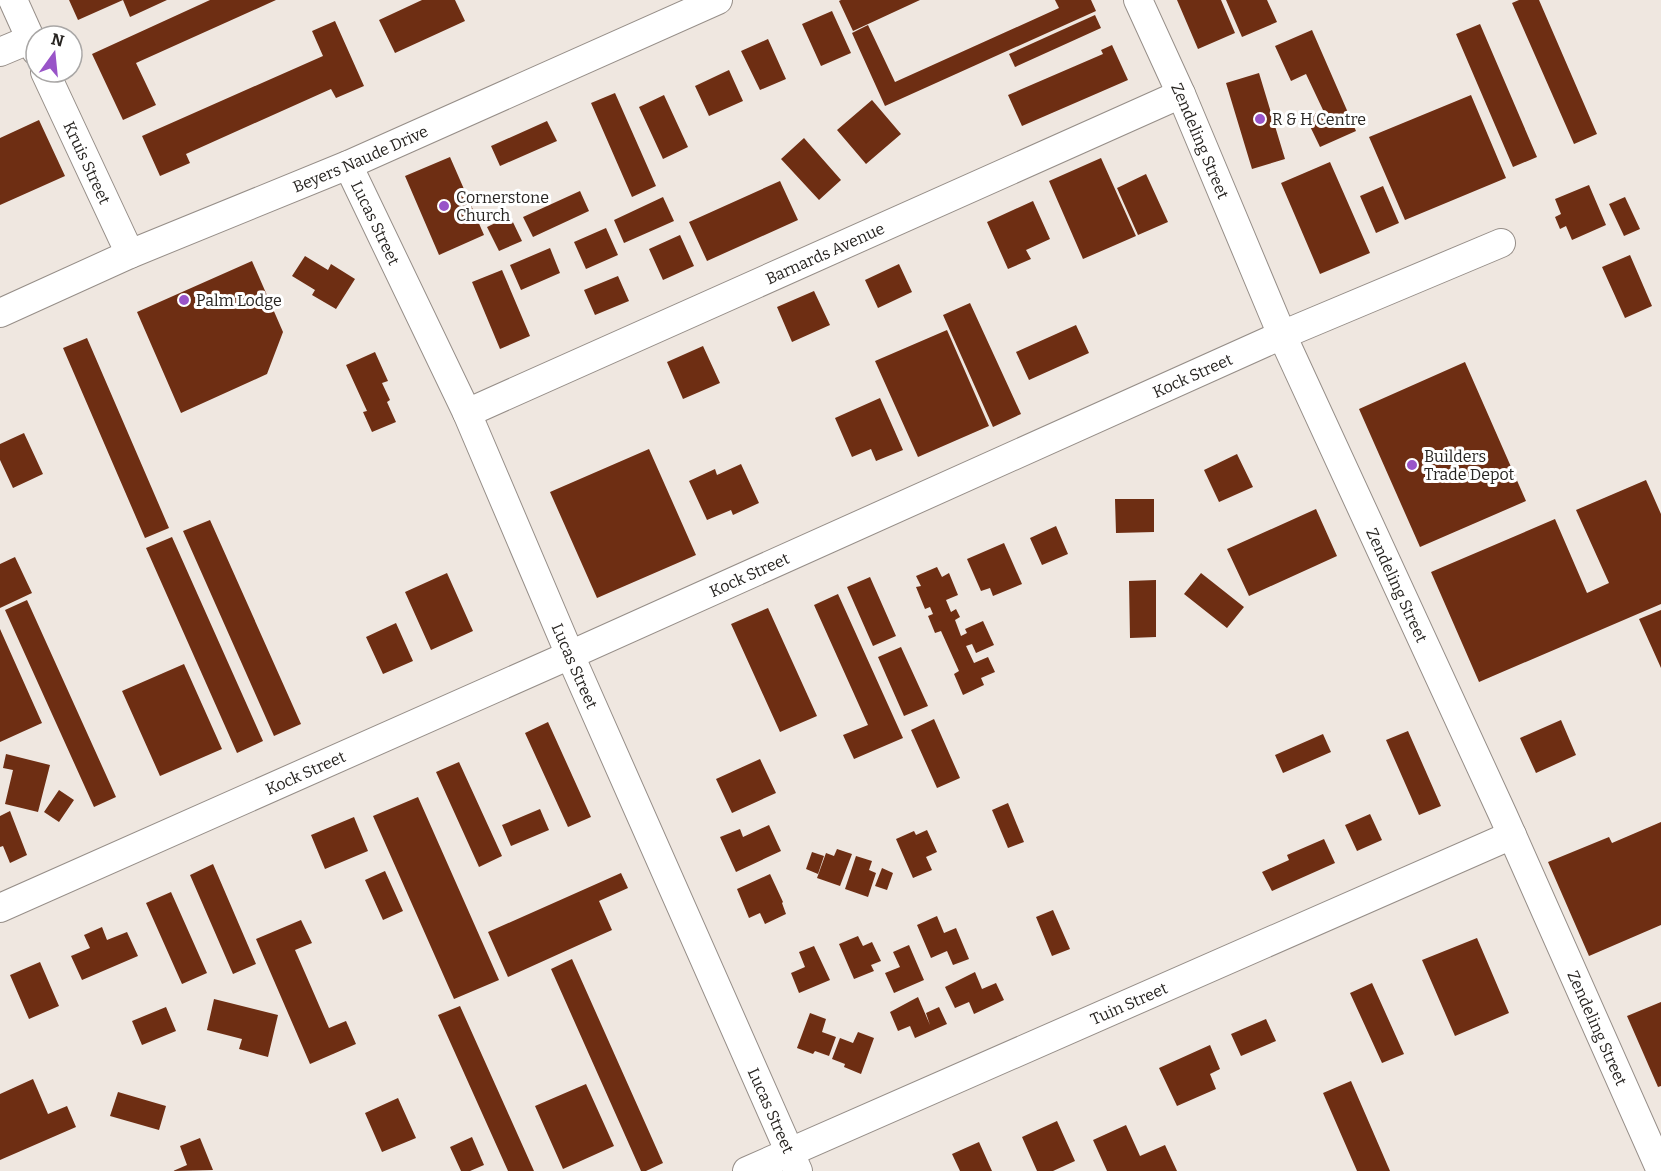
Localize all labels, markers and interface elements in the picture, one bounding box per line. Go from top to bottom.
north arrow [24,24,84,84]
text: N [49,29,66,51]
street label: Zendeling Street [1167,80,1233,202]
place label: R & H Centre [1272,110,1366,129]
marker: R & H Centre [1253,112,1267,126]
street label: Kruis Street [59,119,114,207]
street label: Beyers Naude Drive [290,122,431,196]
street label: Lucas Street [347,178,404,268]
place label: Cornerstone Church [456,188,549,225]
marker: Cornerstone Church [437,199,451,213]
street label: Barnards Avenue [763,219,887,288]
place label: Palm Lodge [196,291,282,310]
marker: Palm Lodge [177,293,191,307]
street label: Kock Street [1150,349,1236,402]
place label: Builders Trade Depot [1424,447,1515,484]
marker: Builders Trade Depot [1405,458,1419,472]
street label: Zendeling Street [1362,525,1431,646]
street label: Kock Street [707,549,792,601]
street label: Lucas Street [548,620,602,712]
street label: Kock Street [263,747,348,799]
street label: Zendeling Street [1563,968,1631,1089]
street label: Tuin Street [1087,978,1171,1029]
street label: Lucas Street [744,1065,798,1156]

